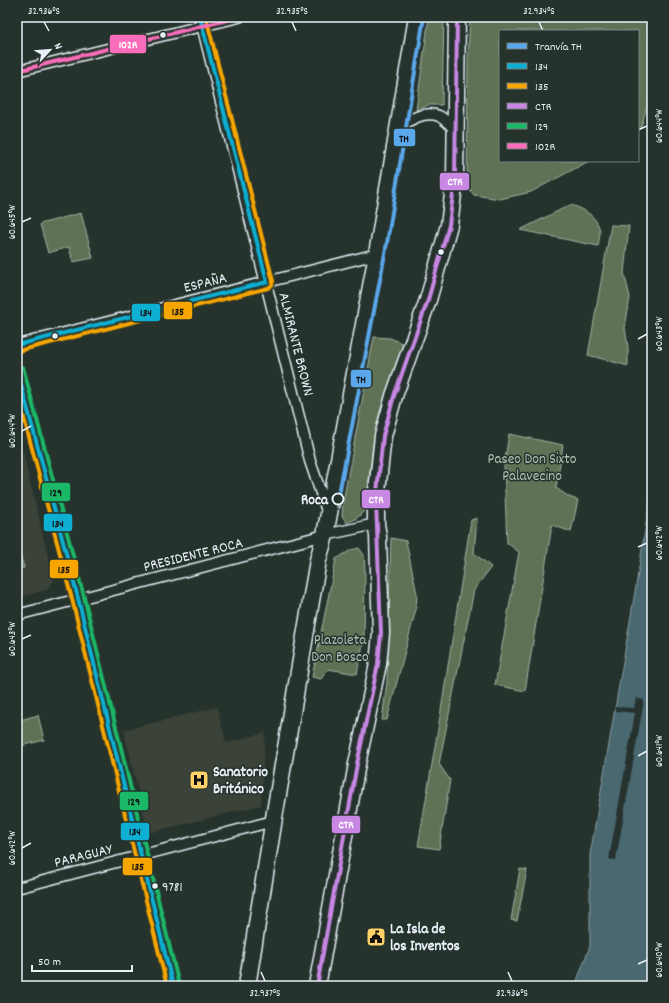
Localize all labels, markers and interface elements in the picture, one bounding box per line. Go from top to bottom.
text: 32.936°S [28,5,60,19]
text: 32.935°S [276,5,308,19]
text: 32.934°S [523,5,555,19]
north arrow [30,30,70,70]
unlabelled marker [158,30,168,40]
legend [499,30,639,162]
line badge: 102R [109,34,147,54]
text: 102R [119,38,138,54]
text: Tranvía TH [535,39,582,56]
text: N [49,41,66,53]
text: 134 [535,59,548,76]
text: 135 [535,79,549,96]
text: CTR [535,99,552,116]
text: 60.644°W [653,109,667,143]
text: 129 [535,119,548,136]
line badge: TH [393,128,416,147]
text: TH [399,132,409,148]
text: 102R [535,139,555,156]
line badge: CTR [439,172,470,191]
text: CTR [447,175,463,191]
text: 60.645°W [6,204,20,239]
unlabelled marker [436,247,446,257]
street label: ESPAÑA [182,268,229,300]
street label: ALMIRANTE BROWN [272,290,319,399]
line badge: 135 [163,301,193,320]
line badge: 134 [131,303,161,322]
text: 135 [172,305,184,321]
text: 134 [140,306,152,322]
text: 60.643°W [653,317,667,351]
unlabelled marker [50,331,60,341]
line badge: TH [350,369,372,388]
text: TH [356,373,366,389]
text: 60.644°W [6,414,20,448]
park label: Paseo Don Sixto Palavecino [488,449,577,488]
line badge: 129 [41,482,71,502]
text: 129 [50,486,62,502]
line badge: CTR [361,489,391,509]
place label: Roca [301,490,329,512]
marker: Roca [331,492,345,506]
text: CTR [368,493,384,509]
line badge: 134 [43,513,73,532]
text: 134 [52,517,64,533]
text: 60.642°W [653,526,667,560]
street label: PRESIDENTE ROCA [141,533,246,579]
line badge: 135 [49,559,79,579]
text: 135 [58,563,70,579]
text: 60.643°W [6,622,20,656]
park label: Plazoleta Don Bosco [311,630,369,669]
text: 60.641°W [653,735,667,767]
place label: Sanatorio Británico [213,762,268,801]
hospital icon: Sanatorio Británico [188,769,210,791]
line badge: 129 [119,791,149,811]
text: 129 [128,795,140,811]
line badge: CTR [331,815,361,834]
text: CTR [338,818,354,834]
line badge: 134 [120,822,150,841]
text: 134 [129,825,141,841]
text: 60.642°W [6,831,20,865]
street label: PARAGUAY [52,839,115,875]
line badge: 135 [122,857,153,876]
text: 135 [132,860,144,876]
place label: 9781 [162,878,182,898]
marker: 9781 [150,881,160,891]
place label: La Isla de los Inventos [390,919,460,958]
public building icon: La Isla de los Inventos [365,926,387,948]
text: 60.640°W [653,942,667,978]
scale bar [32,947,132,973]
text: 50 m [38,954,61,971]
text: 32.937°S [250,987,280,1001]
text: 32.936°S [496,987,528,1001]

